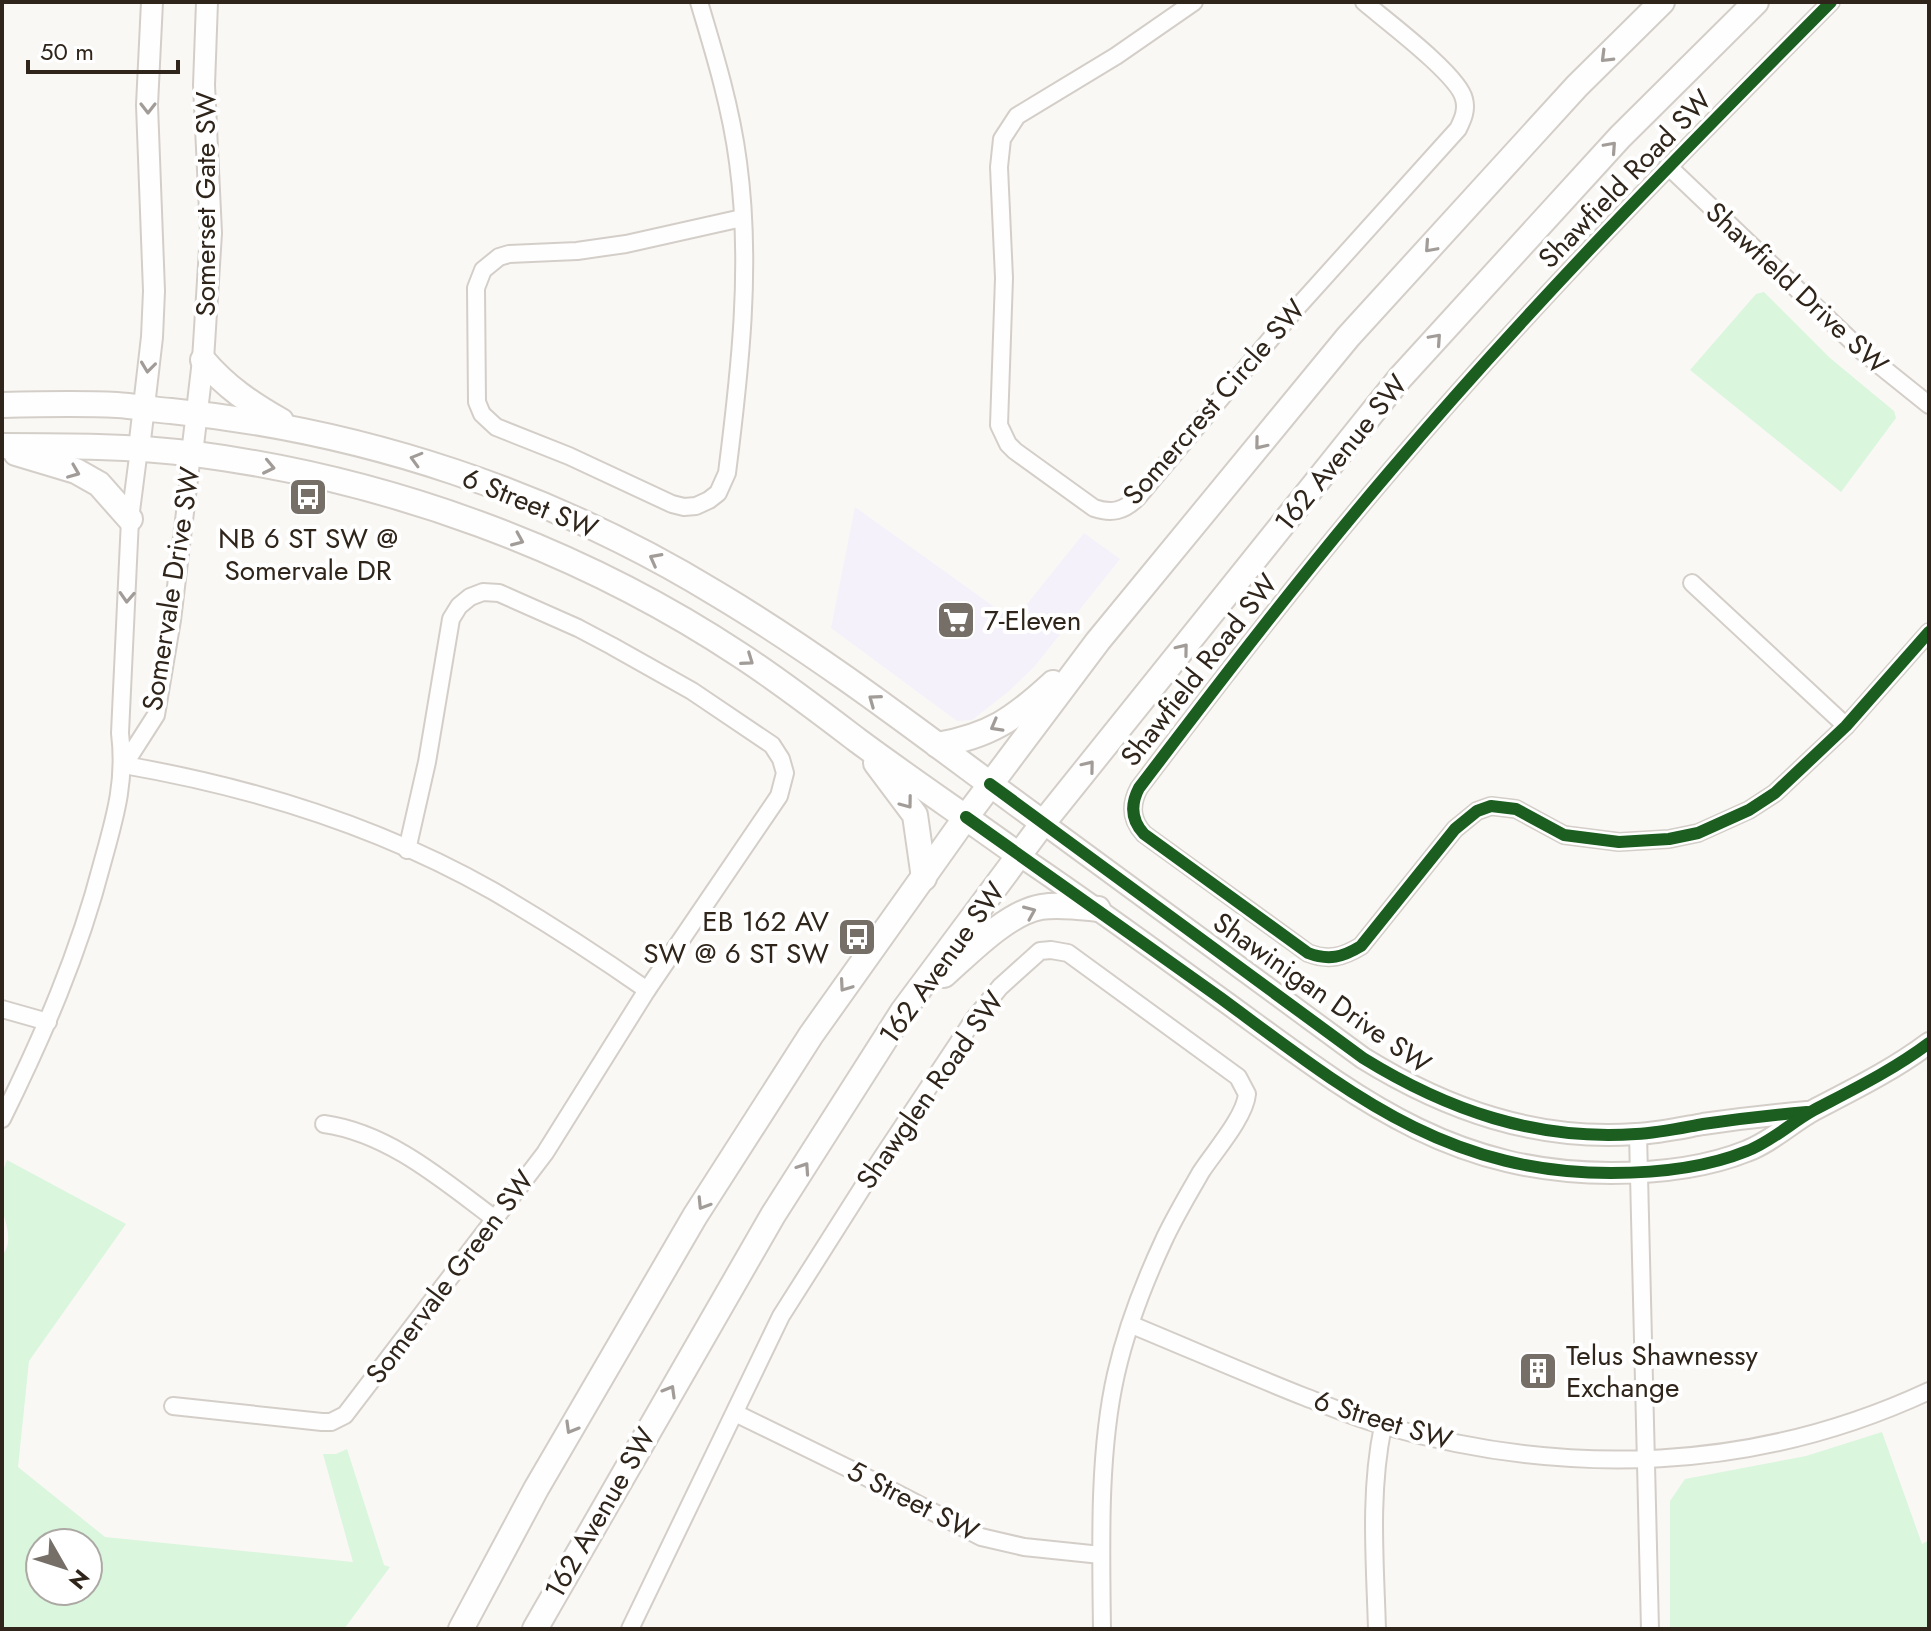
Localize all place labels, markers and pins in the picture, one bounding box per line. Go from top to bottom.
bus stop icon: NB 6 ST SW @ Somervale DR [287,476,329,518]
place label: NB 6 ST SW @ Somervale DR [218,518,398,591]
supermarket icon: 7-Eleven [935,599,977,641]
place label: 7-Eleven [984,600,1081,641]
place label: EB 162 AV SW @ 6 ST SW [643,901,830,974]
bus stop icon: EB 162 AV SW @ 6 ST SW [836,916,878,958]
place label: Telus Shawnessy Exchange [1566,1335,1758,1408]
building icon: Telus Shawnessy Exchange [1517,1350,1559,1392]

